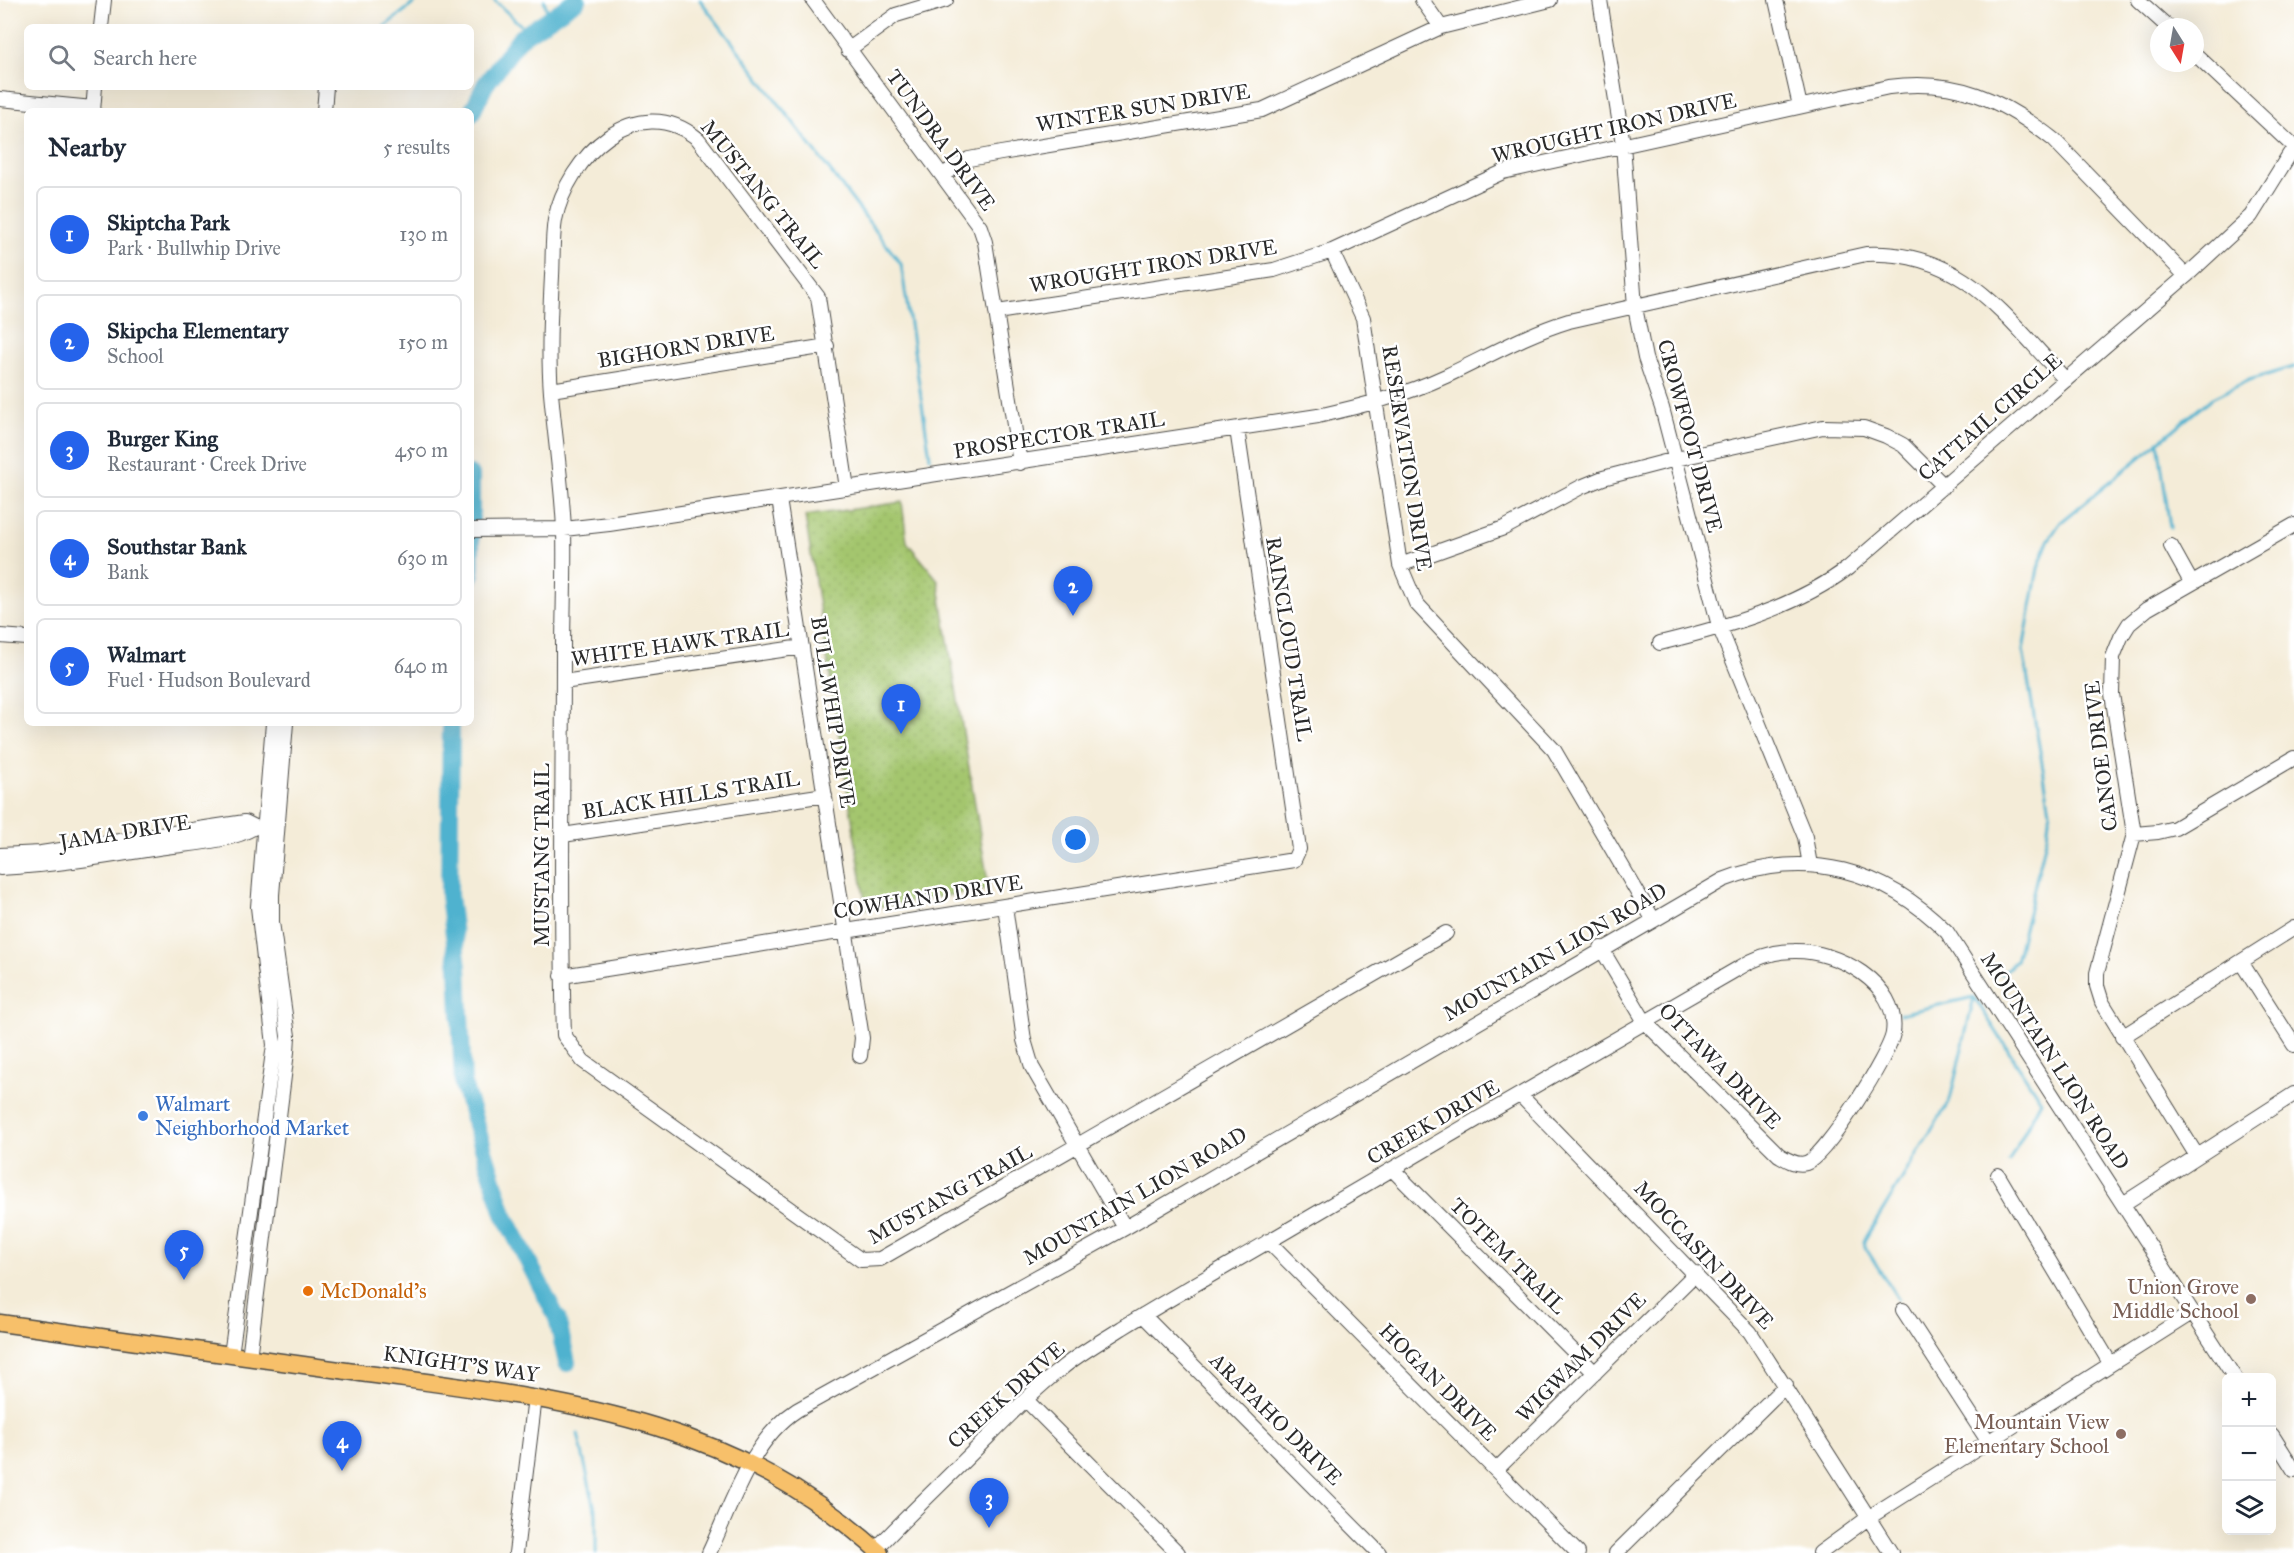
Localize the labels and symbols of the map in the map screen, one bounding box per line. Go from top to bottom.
north arrow [2150,18,2204,72]
street label: TUNDRA DRIVE [881,64,1001,216]
street label: WINTER SUN DRIVE [1034,78,1252,138]
street label: WROUGHT IRON DRIVE [1489,87,1739,169]
street label: MUSTANG TRAIL [695,114,831,274]
street label: WROUGHT IRON DRIVE [1027,234,1279,298]
street label: BIGHORN DRIVE [596,320,776,374]
street label: CROWFOOT DRIVE [1652,337,1728,535]
street label: RESERVATION DRIVE [1376,343,1438,573]
street label: CATTAIL CIRCLE [1913,347,2067,487]
street label: PROSPECTOR TRAIL [952,405,1167,465]
street label: RAINCLOUD TRAIL [1260,535,1318,744]
pin: 2 [1054,566,1092,616]
street label: BULLWHIP DRIVE [805,614,861,810]
street label: WHITE HAWK TRAIL [570,616,791,672]
street label: CANOE DRIVE [2079,679,2123,833]
pin: 1 [882,684,920,734]
street label: MUSTANG TRAIL [529,763,555,947]
street label: BLACK HILLS TRAIL [580,765,802,825]
street label: JAMA DRIVE [56,809,192,856]
your location [1061,825,1090,854]
street label: COWHAND DRIVE [832,869,1024,925]
street label: MOUNTAIN LION ROAD [1438,877,1672,1027]
street label: MOUNTAIN LION ROAD [1975,947,2135,1175]
street label: OTTAWA DRIVE [1653,998,1787,1134]
street label: CREEK DRIVE [1362,1074,1504,1170]
place label: Walmart Neighborhood Market [155,1091,350,1141]
marker: Walmart Neighborhood Market [136,1109,150,1123]
street label: MOUNTAIN LION ROAD [1018,1121,1252,1271]
street label: MUSTANG TRAIL [863,1138,1037,1250]
street label: MOCCASIN DRIVE [1629,1175,1779,1335]
street label: TOTEM TRAIL [1444,1192,1572,1320]
pin: 5 [164,1230,204,1280]
place label: Union Grove Middle School [2112,1274,2239,1324]
place label: McDonald's [320,1278,427,1304]
marker: McDonald's [301,1284,315,1298]
street label: WIGWAM DRIVE [1511,1287,1651,1427]
marker: Union Grove Middle School [2244,1292,2258,1306]
street label: HOGAN DRIVE [1374,1318,1502,1446]
street label: CREEK DRIVE [942,1336,1070,1454]
street label: KNIGHT'S WAY [381,1340,541,1388]
street label: ARAPAHO DRIVE [1204,1347,1348,1491]
place label: Mountain View Elementary School [1944,1409,2109,1459]
pin: 4 [322,1422,362,1471]
marker: Mountain View Elementary School [2114,1427,2128,1441]
pin: 3 [970,1478,1008,1528]

